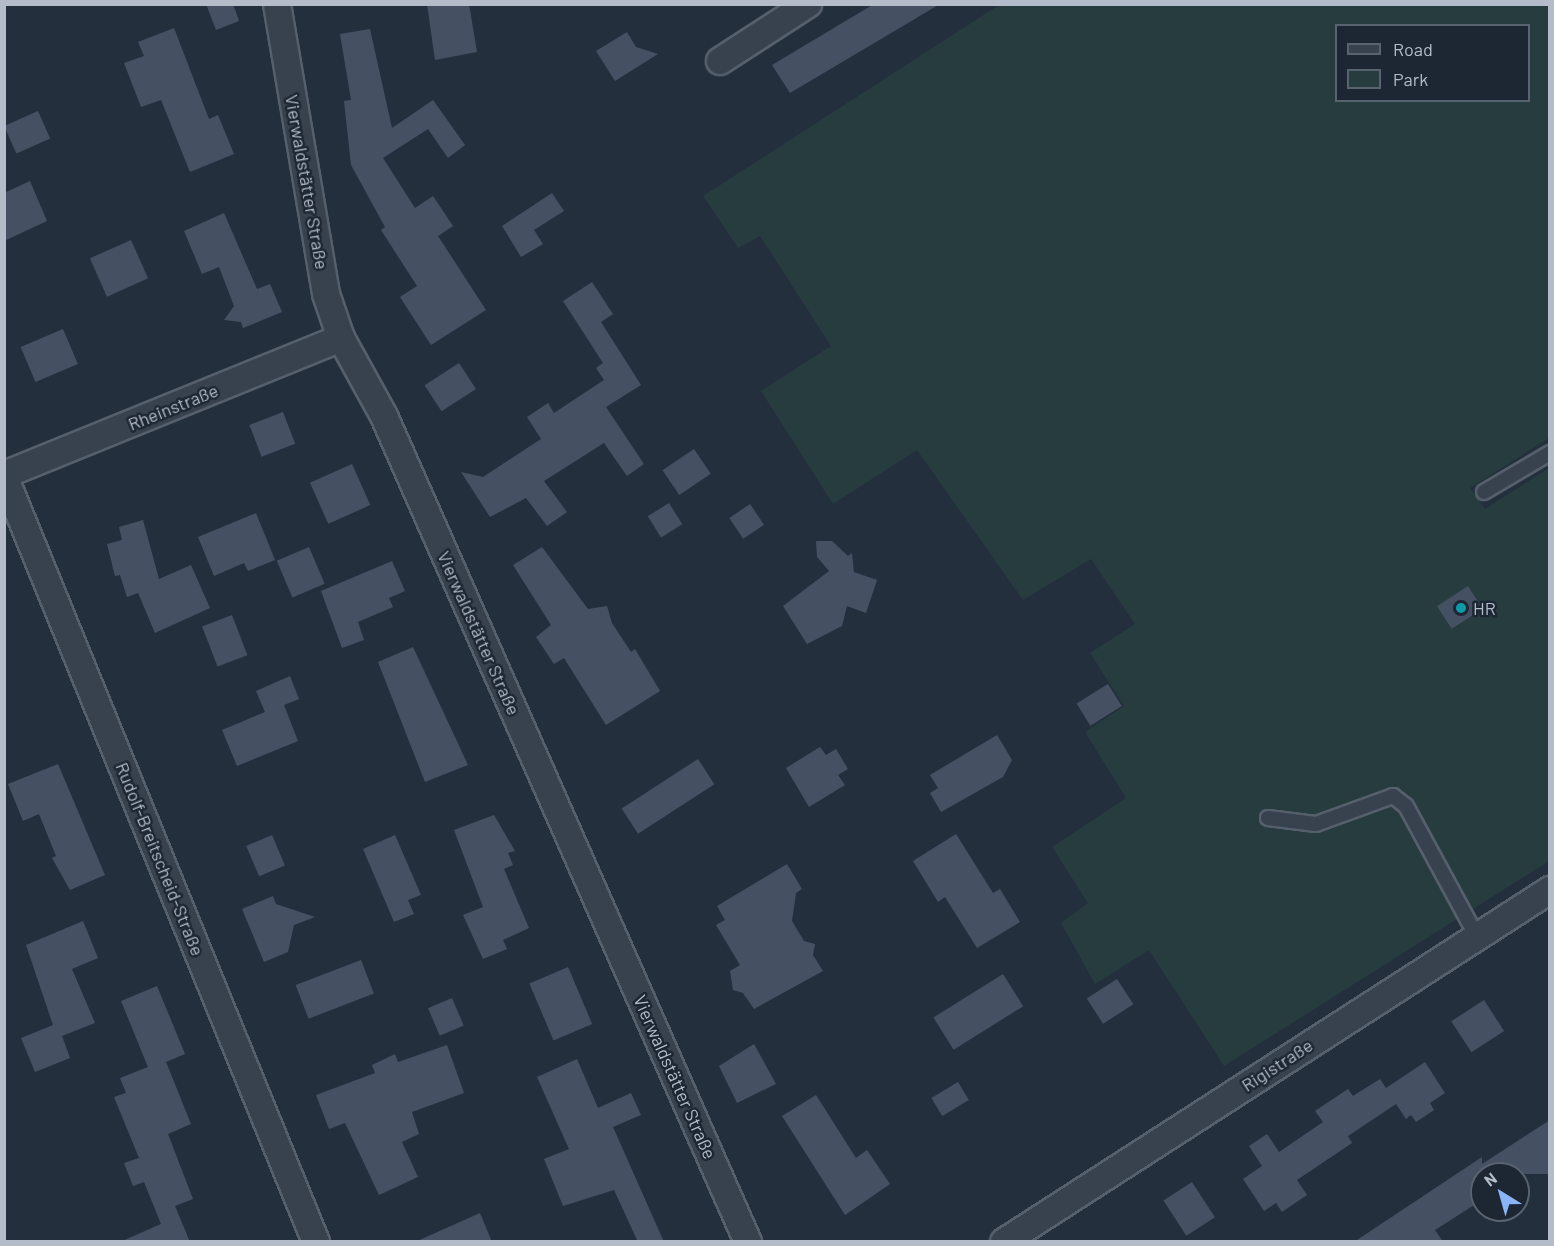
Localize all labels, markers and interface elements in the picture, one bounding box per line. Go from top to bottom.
legend [1335,24,1530,102]
text: Road [1393,38,1433,60]
text: Park [1393,68,1428,90]
street label: Vierwaldstätter Straße [281,93,333,271]
street label: Rheinstraße [125,379,221,435]
street label: Vierwaldstätter Straße [433,548,525,718]
place label: HR [1473,597,1496,619]
marker: HR [1454,601,1468,615]
street label: Rudolf-Breitscheid-Straße [111,759,209,959]
street label: Vierwaldstätter Straße [629,992,721,1162]
street label: Rigistraße [1237,1034,1317,1096]
north arrow [1470,1162,1530,1222]
text: N [1480,1168,1500,1190]

